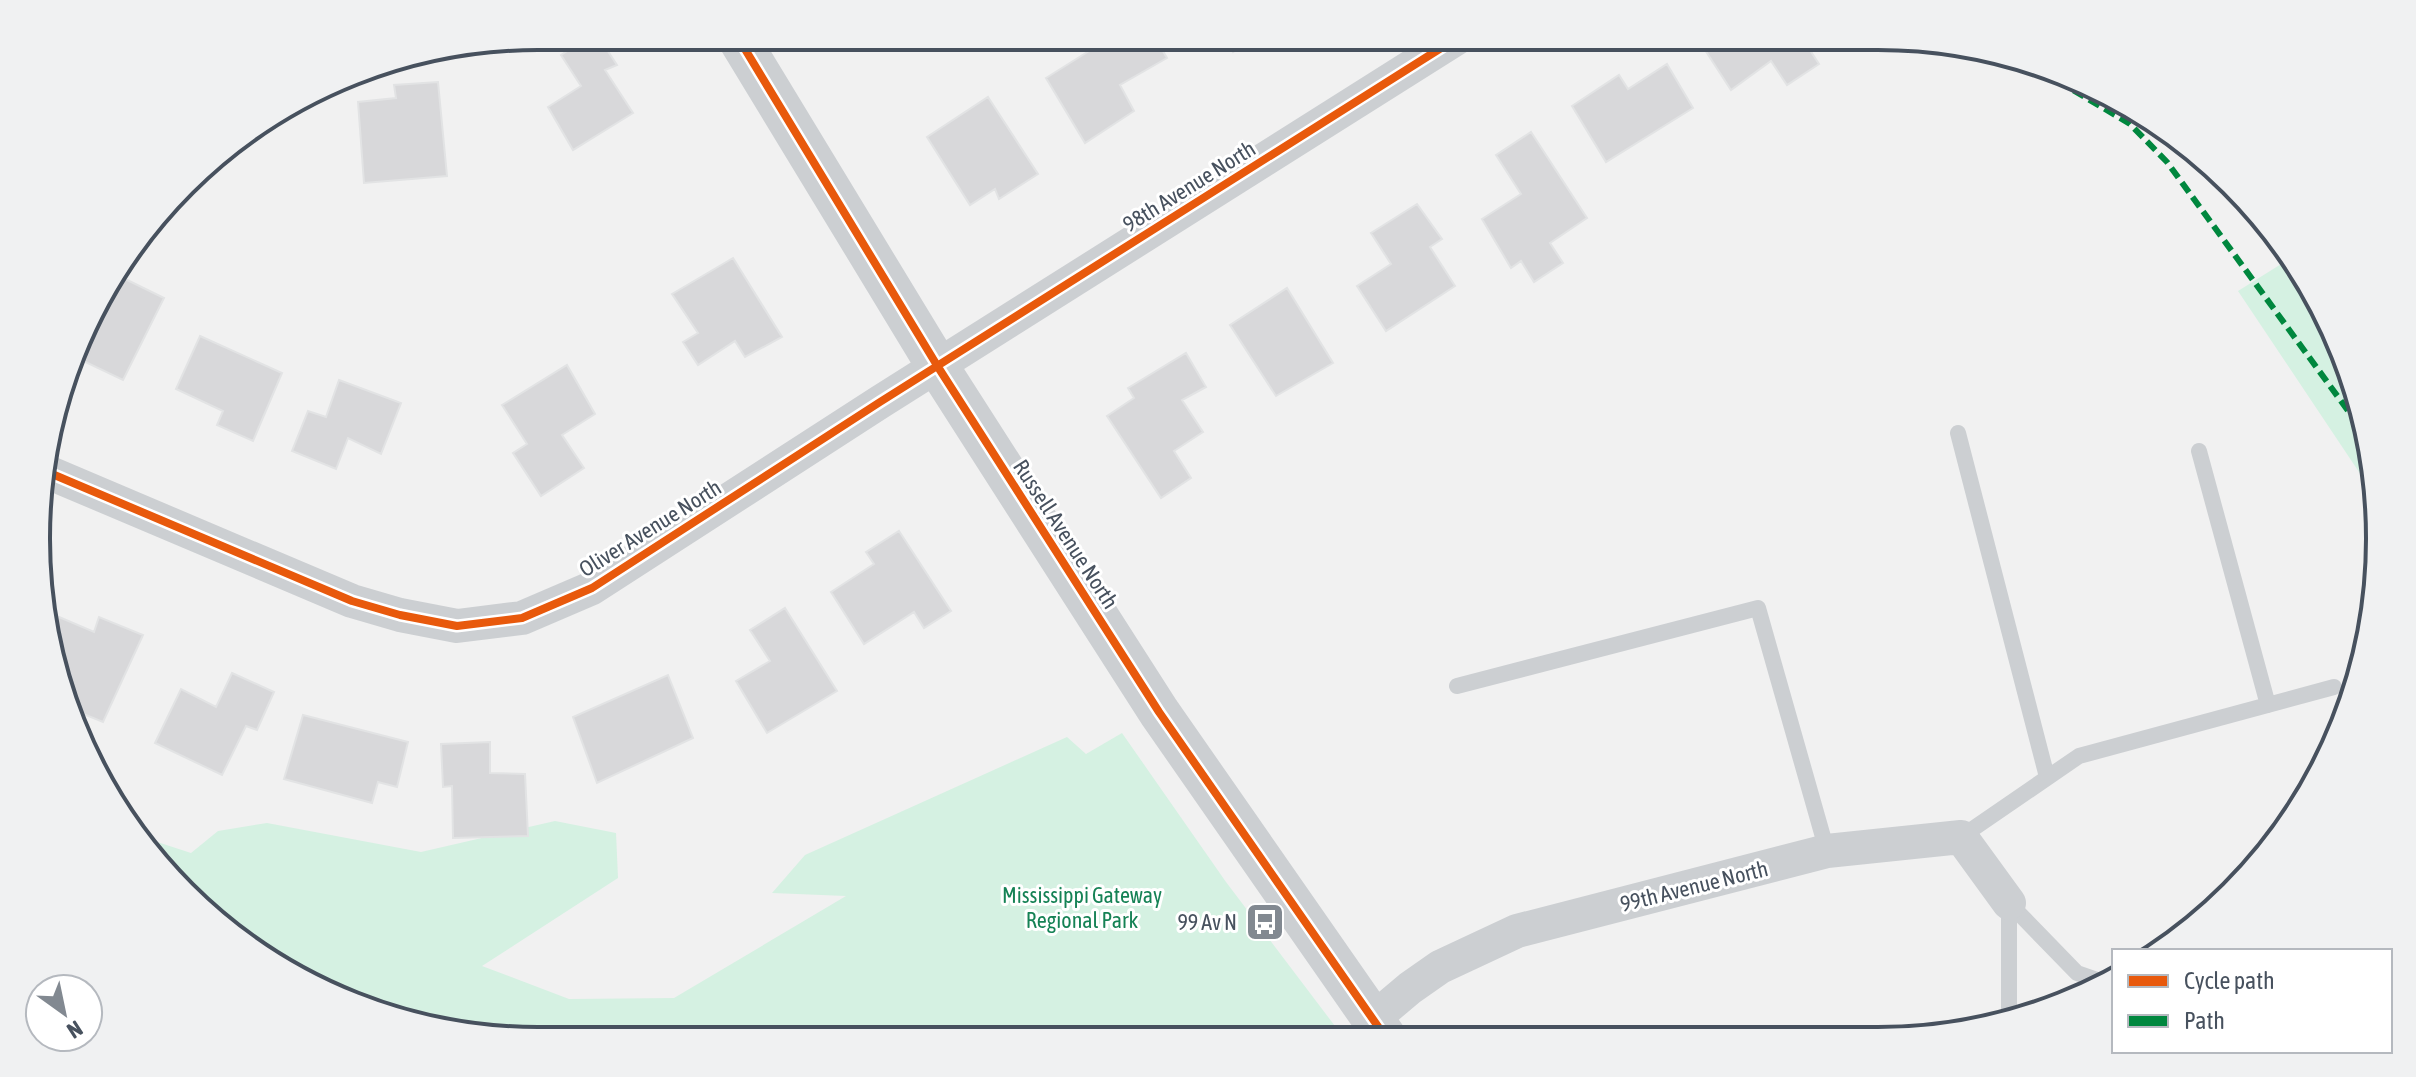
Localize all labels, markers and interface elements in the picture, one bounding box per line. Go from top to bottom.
street label: 98th Avenue North [1118,135,1260,237]
street label: Russell Avenue North [1008,455,1124,613]
street label: Oliver Avenue North [574,474,726,582]
street label: 99th Avenue North [1617,855,1771,917]
park label: Mississippi Gateway Regional Park [1002,882,1162,933]
bus stop icon: 99 Av N [1244,901,1286,943]
place label: 99 Av N [1177,909,1237,935]
legend [2112,949,2392,1053]
text: Cycle path [2184,967,2275,994]
north arrow [24,973,104,1053]
text: Path [2184,1007,2225,1034]
text: N [62,1015,87,1044]

